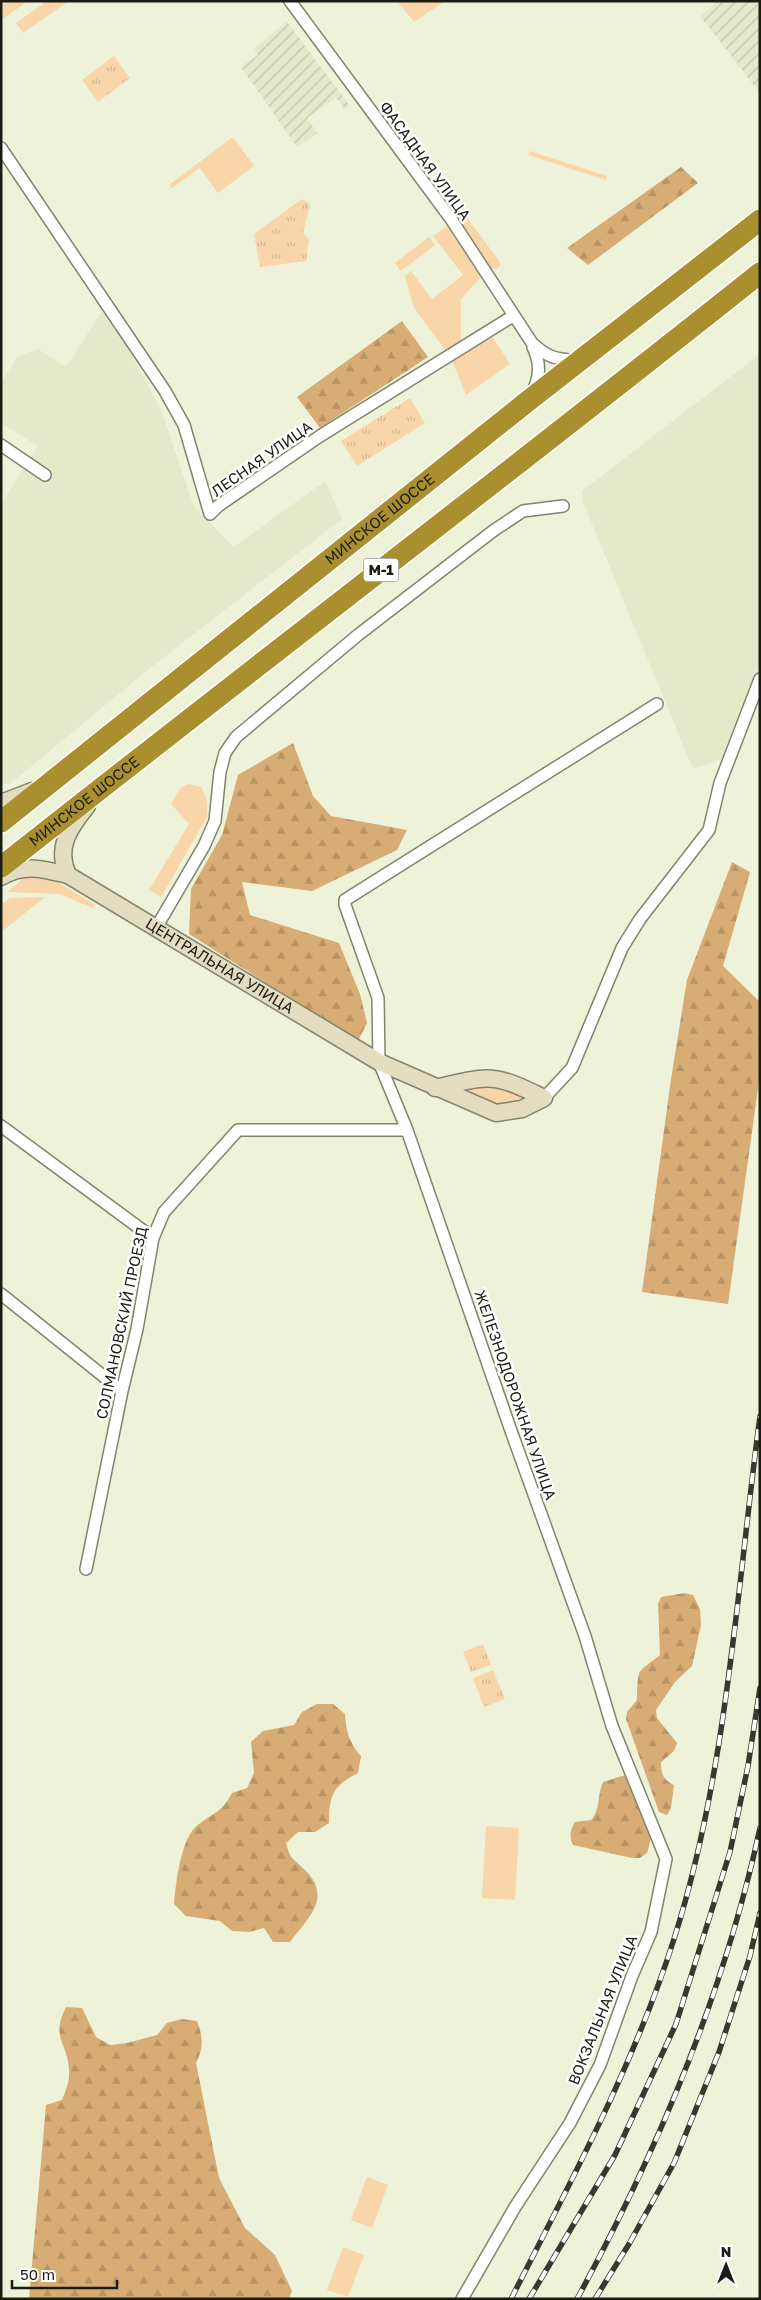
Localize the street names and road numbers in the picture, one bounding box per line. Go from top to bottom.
street label: ФАСАДНАЯ УЛИЦА [377,98,475,223]
street label: ЛЕСНАЯ УЛИЦА [208,417,315,500]
street label: МИНСКОЕ ШОССЕ [321,469,438,568]
road number: М-1 [364,558,398,582]
street label: МИНСКОЕ ШОССЕ [25,752,143,850]
street label: ЦЕНТРАЛЬНАЯ УЛИЦА [143,914,297,1017]
street label: СОЛМАНОВСКИЙ ПРОЕЗД [92,1225,150,1421]
street label: ЖЕЛЕЗНОДОРОЖНАЯ УЛИЦА [472,1287,560,1502]
street label: ВОКЗАЛЬНАЯ УЛИЦА [564,1932,640,2087]

